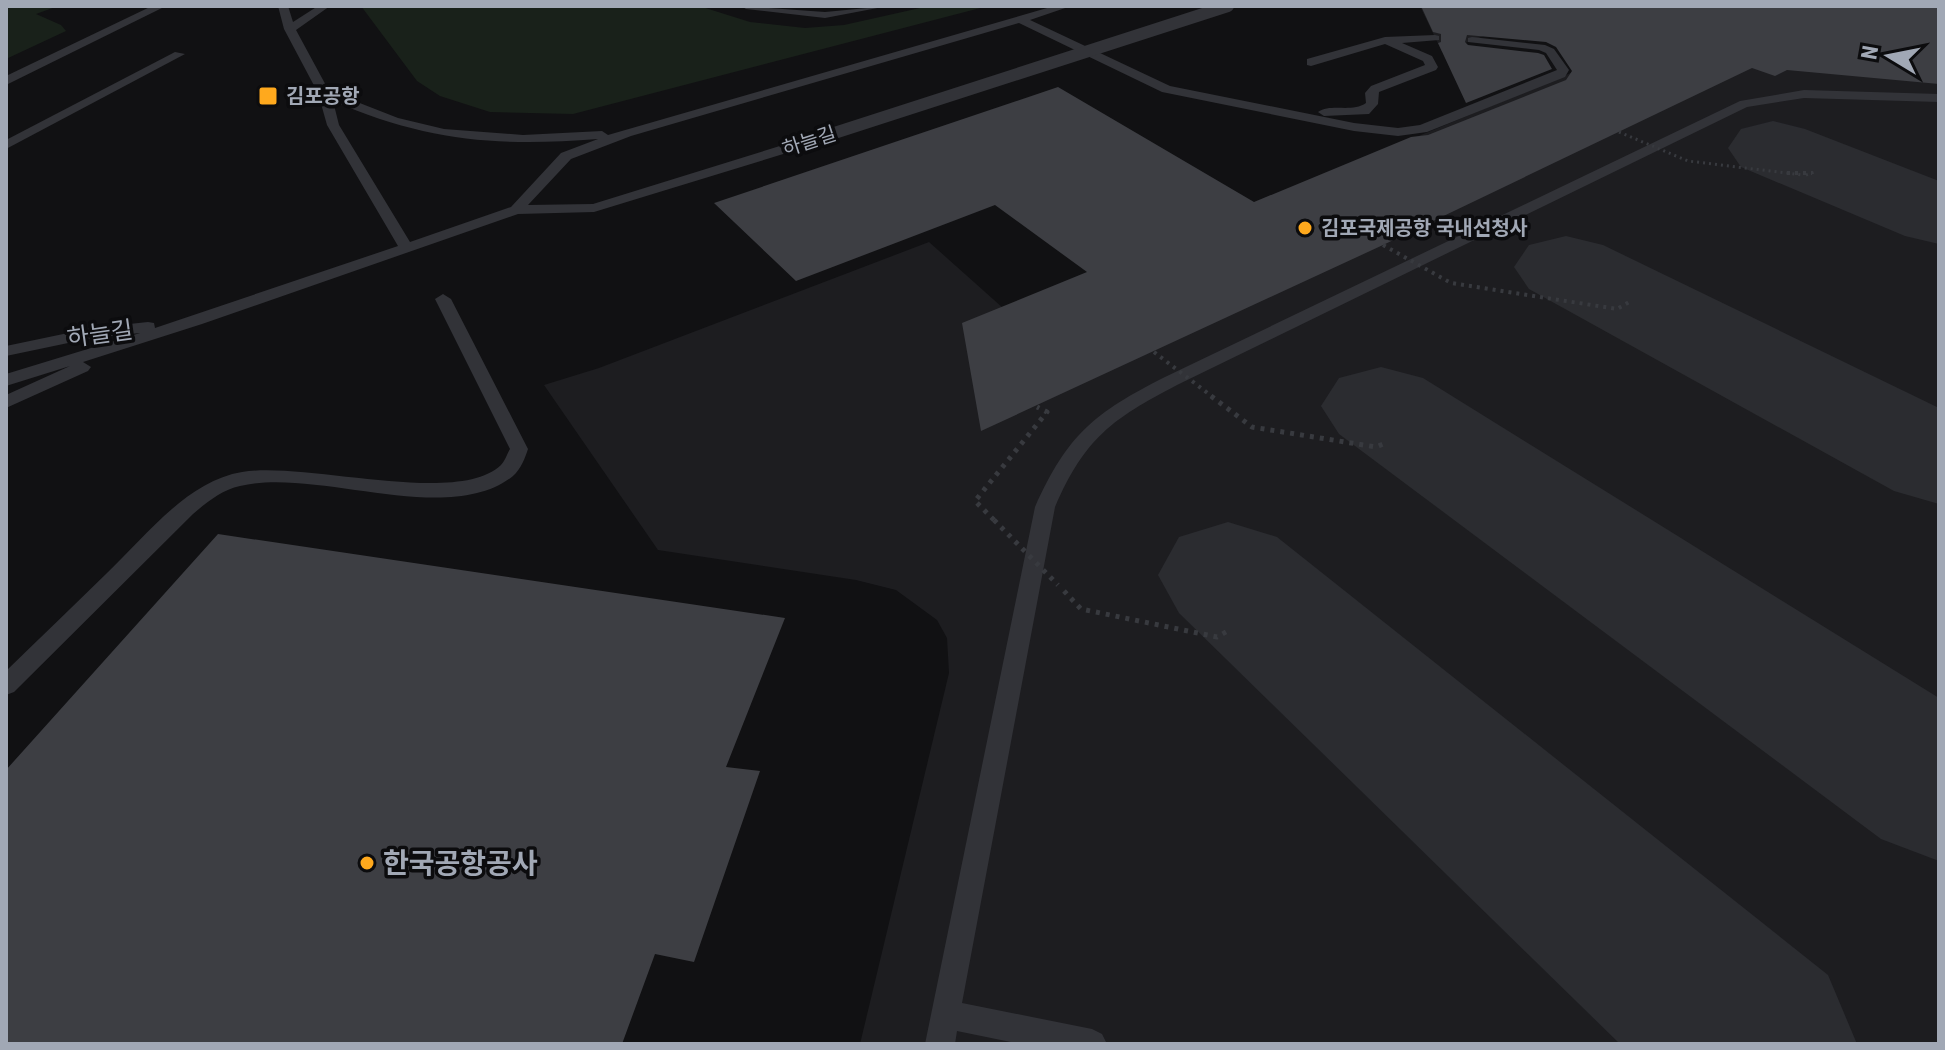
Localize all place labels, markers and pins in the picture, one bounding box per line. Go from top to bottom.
place label: 김포공항 [286,84,360,108]
marker: 김포공항 [257,85,279,107]
place label: 김포국제공항 국내선청사 [1321,216,1528,240]
marker: 김포국제공항 국내선청사 [1296,219,1314,237]
place label: 한국공항공사 [383,847,538,880]
marker: 한국공항공사 [358,854,376,872]

